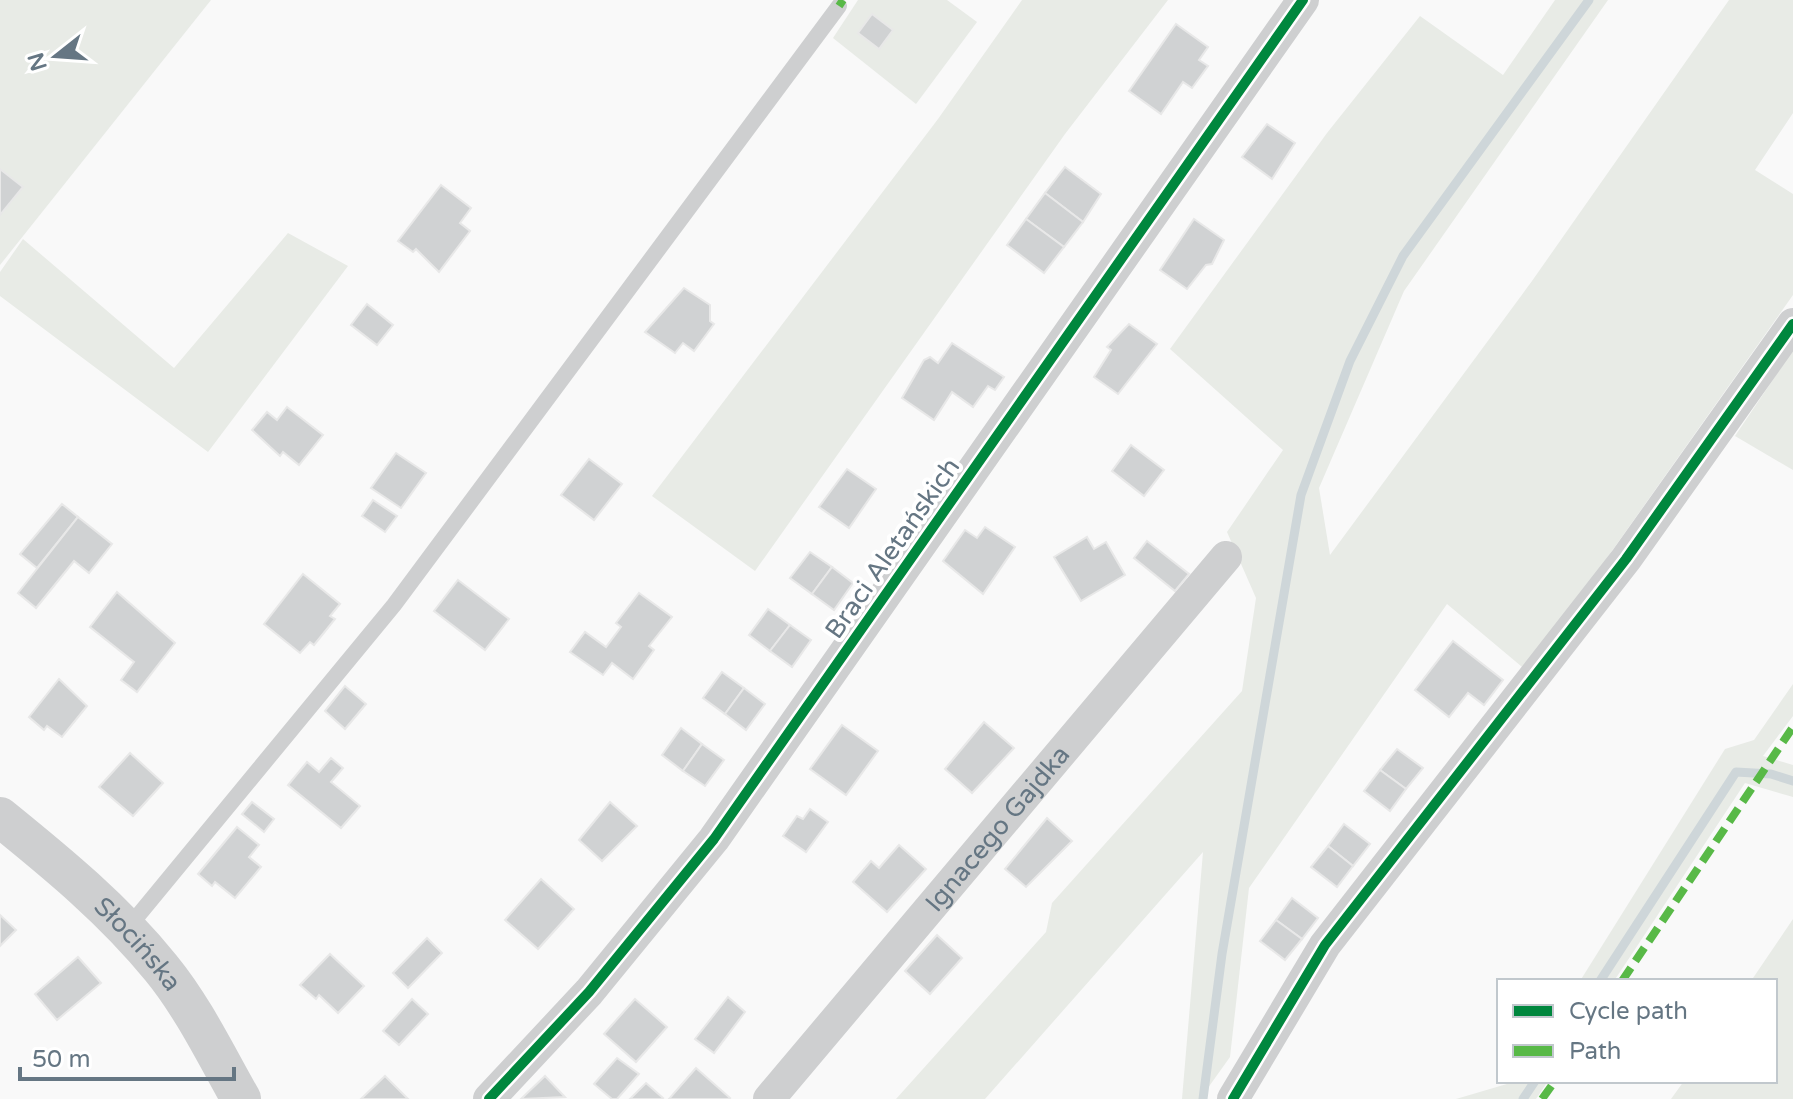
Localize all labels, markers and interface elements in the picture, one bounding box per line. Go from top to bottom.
north arrow [16,16,96,96]
text: N [23,49,53,74]
street label: Braci Aletańskich [819,452,966,644]
street label: Ignacego Gajdka [919,739,1076,918]
street label: Słocińska [88,891,188,997]
legend [1497,979,1777,1083]
text: Cycle path [1569,997,1688,1026]
scale bar [20,1031,234,1081]
text: Path [1569,1037,1622,1066]
text: 50 m [32,1045,90,1074]

